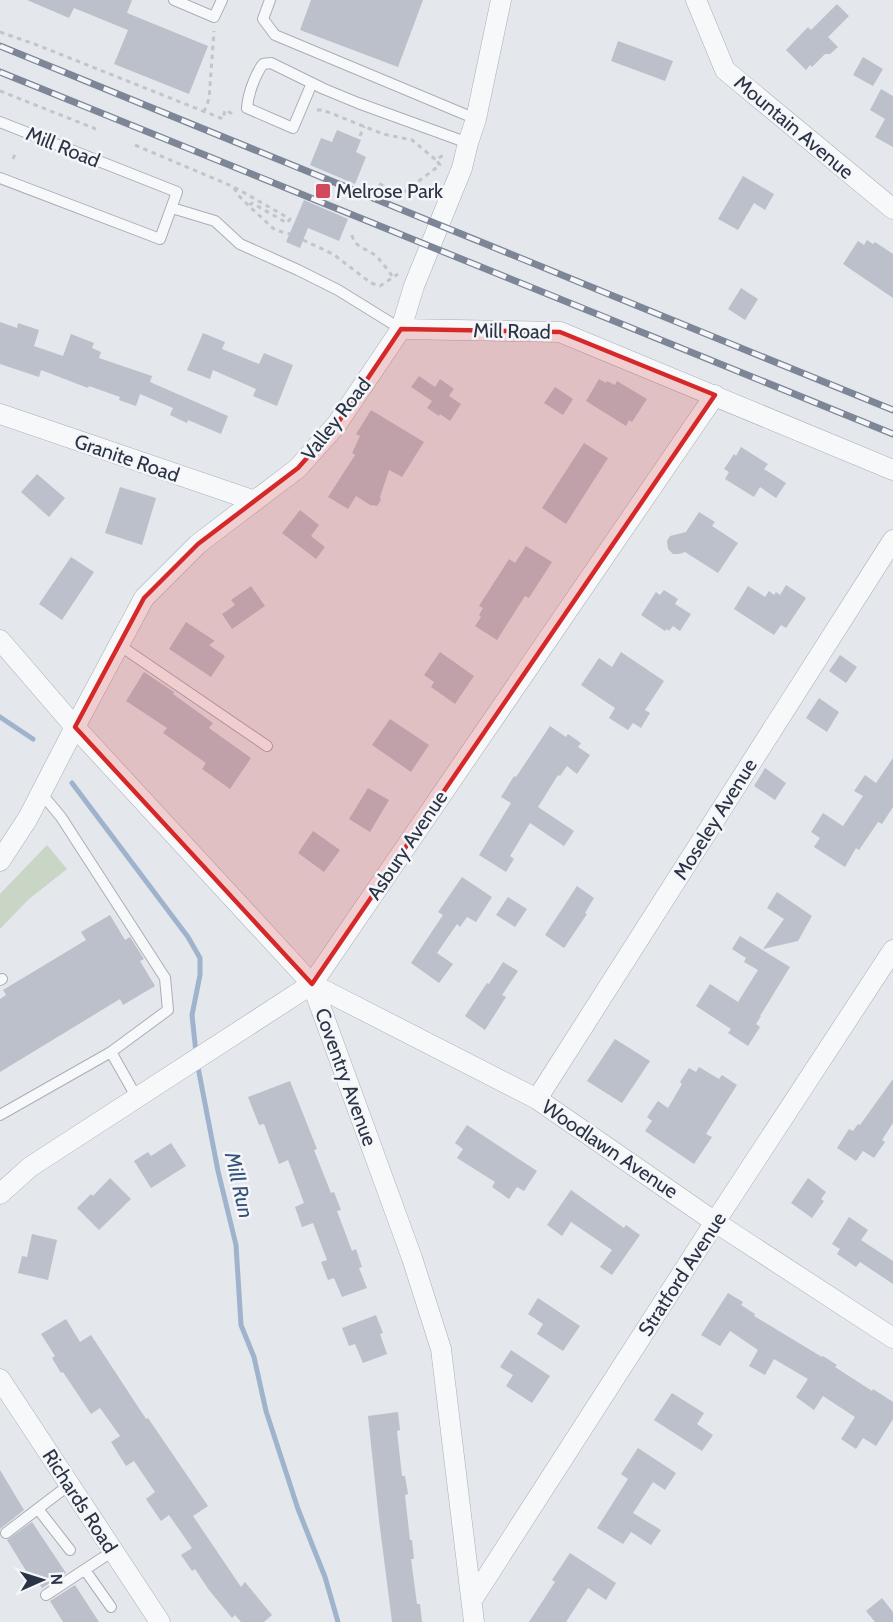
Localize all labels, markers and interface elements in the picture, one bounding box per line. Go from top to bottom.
street label: Mountain Avenue [730,70,858,184]
street label: Mill Road [23,121,103,173]
place label: Melrose Park [336,179,443,203]
marker: Melrose Park [314,182,332,200]
street label: Mill Road [473,318,551,344]
street label: Valley Road [296,373,376,465]
street label: Granite Road [71,429,183,487]
street label: Moseley Avenue [668,754,762,884]
street label: Asbury Avenue [362,786,452,904]
street label: Coventry Avenue [310,1005,382,1149]
street label: Woodlawn Avenue [537,1095,683,1203]
water label: Mill Run [220,1148,259,1220]
street label: Stratford Avenue [633,1208,731,1340]
street label: Richards Road [38,1445,122,1557]
north arrow [12,1550,72,1610]
text: N [47,1573,66,1585]

